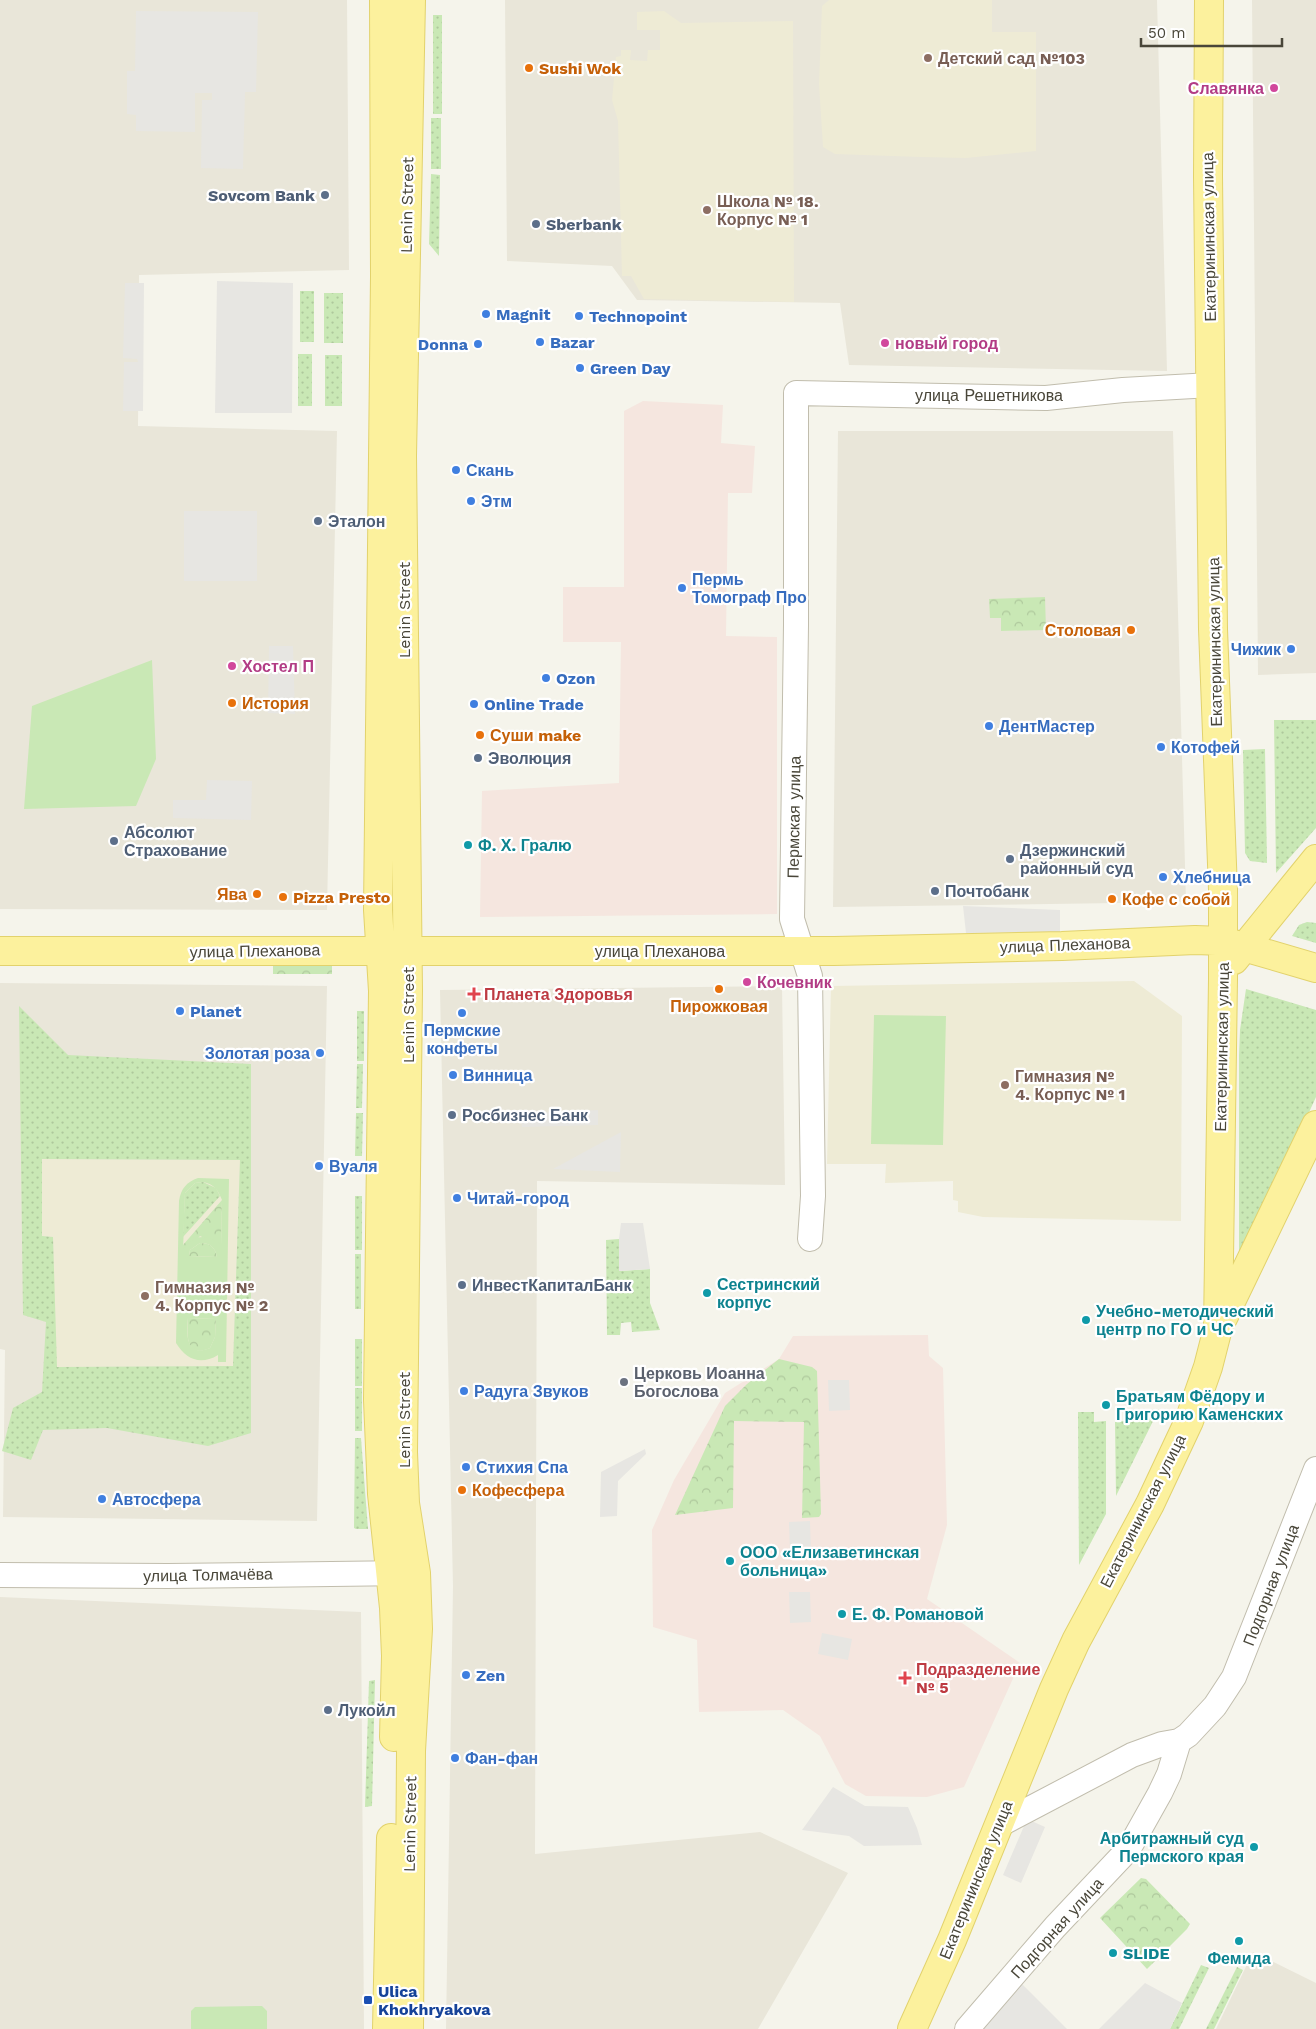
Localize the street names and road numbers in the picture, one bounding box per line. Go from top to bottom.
street label: Екатерининская улица [1198,152,1220,322]
street label: Lenin Street [397,156,417,253]
street label: улица Решетникова [915,386,1063,405]
street label: Екатерининская улица [1204,557,1226,727]
street label: Lenin Street [395,562,414,658]
street label: Пермская улица [783,755,805,878]
street label: улица Плеханова [999,933,1131,957]
street label: улица Плеханова [190,940,321,962]
street label: улица Плеханова [595,942,725,961]
street label: Екатерининская улица [1211,962,1233,1132]
street label: Lenin Street [399,967,418,1063]
street label: Lenin Street [395,1372,414,1468]
street label: Екатерининская улица [1096,1431,1190,1591]
street label: Подгорная улица [1239,1522,1303,1648]
street label: улица Толмачёва [143,1564,273,1586]
street label: Lenin Street [400,1775,420,1872]
street label: Екатерининская улица [935,1798,1017,1962]
street label: Подгорная улица [1007,1874,1107,1982]

